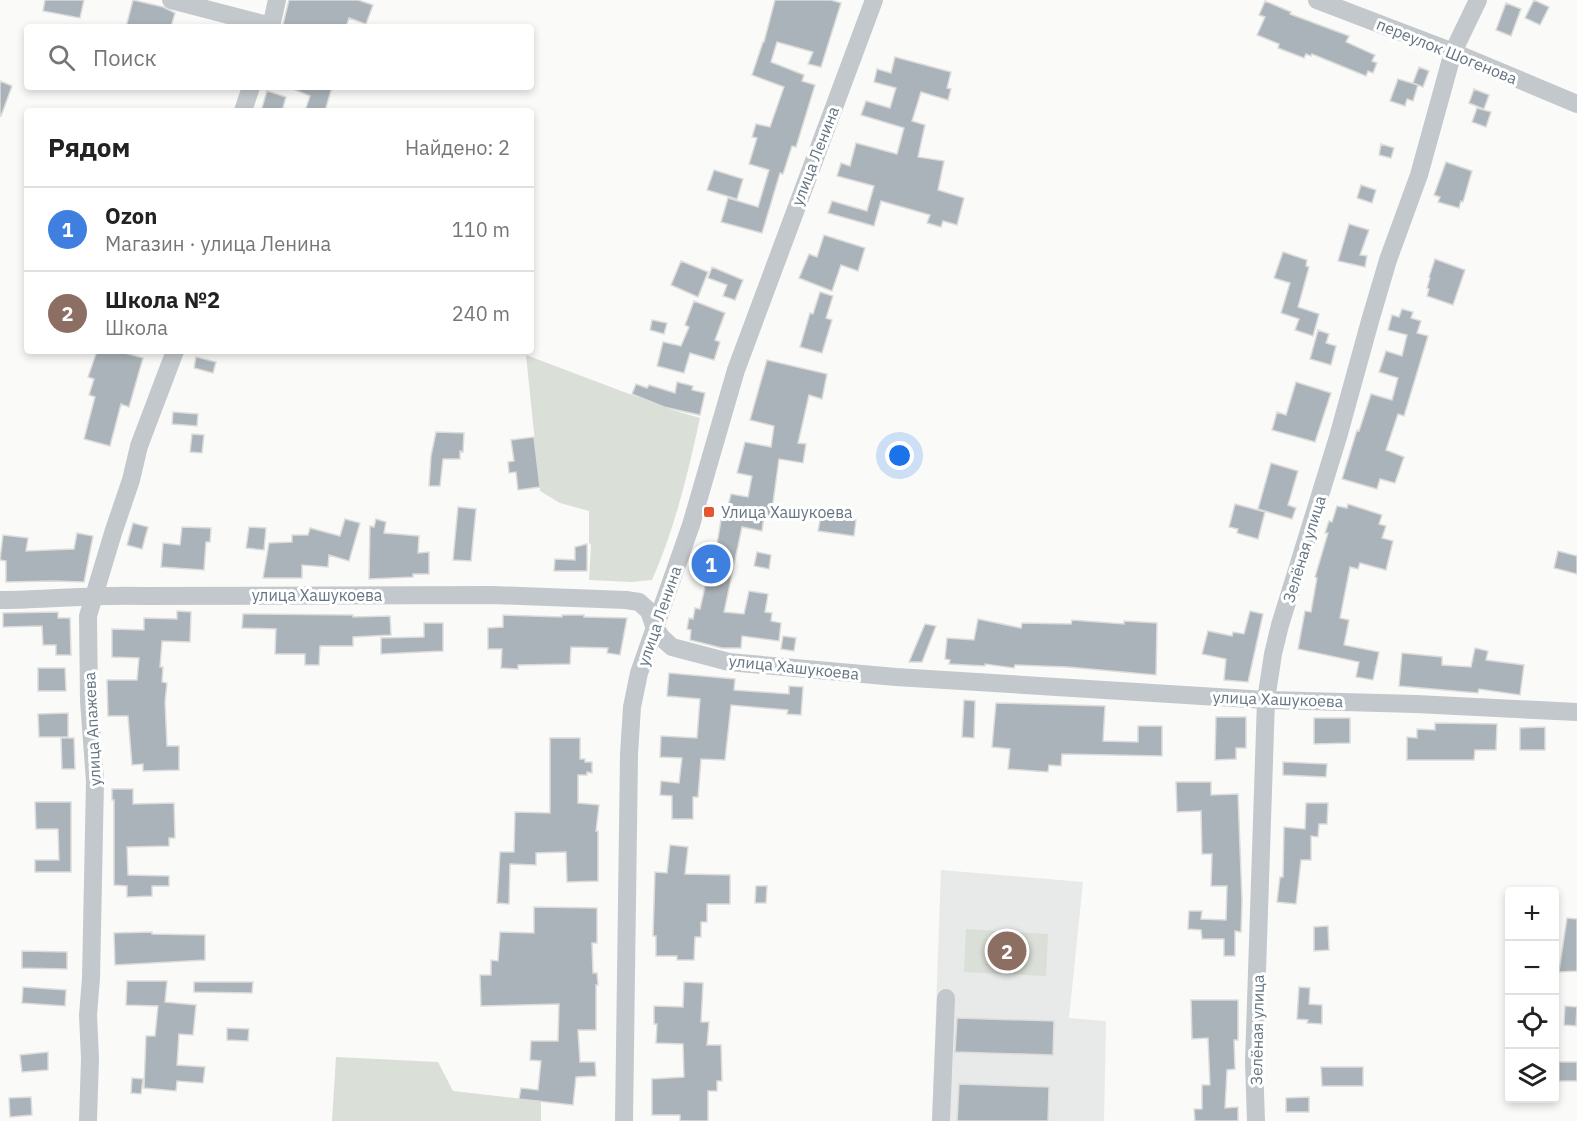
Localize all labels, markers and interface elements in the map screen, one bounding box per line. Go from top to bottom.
street label: переулок Шогенова [1374,14,1521,88]
search box [24,24,534,90]
icon: search [45,41,78,74]
text: Поиск [93,43,157,72]
street label: улица Ленина [787,103,843,208]
text: Рядом [48,130,130,164]
text: Найдено: 2 [405,134,510,161]
text: Ozon [105,201,157,230]
text: 1 [62,216,74,243]
text: 110 m [452,216,510,243]
text: Магазин · улица Ленина [105,230,331,257]
text: Школа №2 [105,285,220,314]
text: 2 [62,300,74,327]
text: 240 m [452,300,510,327]
text: Школа [105,314,168,341]
your location [885,441,914,470]
street label: Зелёная улица [1278,493,1330,605]
place label: Улица Хашукоева [721,502,853,522]
marker: Улица Хашукоева [702,505,716,519]
pin: 1 [692,542,730,586]
street label: улица Ленина [633,563,686,669]
street label: улица Хашукоева [252,585,383,605]
street label: улица Хашукоева [728,650,860,684]
street label: улица Апажева [79,671,105,787]
street label: улица Хашукоева [1212,687,1344,711]
map controls [1505,887,1559,1103]
button: + [1505,887,1559,941]
pin: 2 [988,928,1026,974]
button: − [1505,941,1559,995]
street label: Зелёная улица [1246,974,1268,1086]
button: locate [1505,995,1559,1049]
button: layers [1505,1049,1559,1103]

